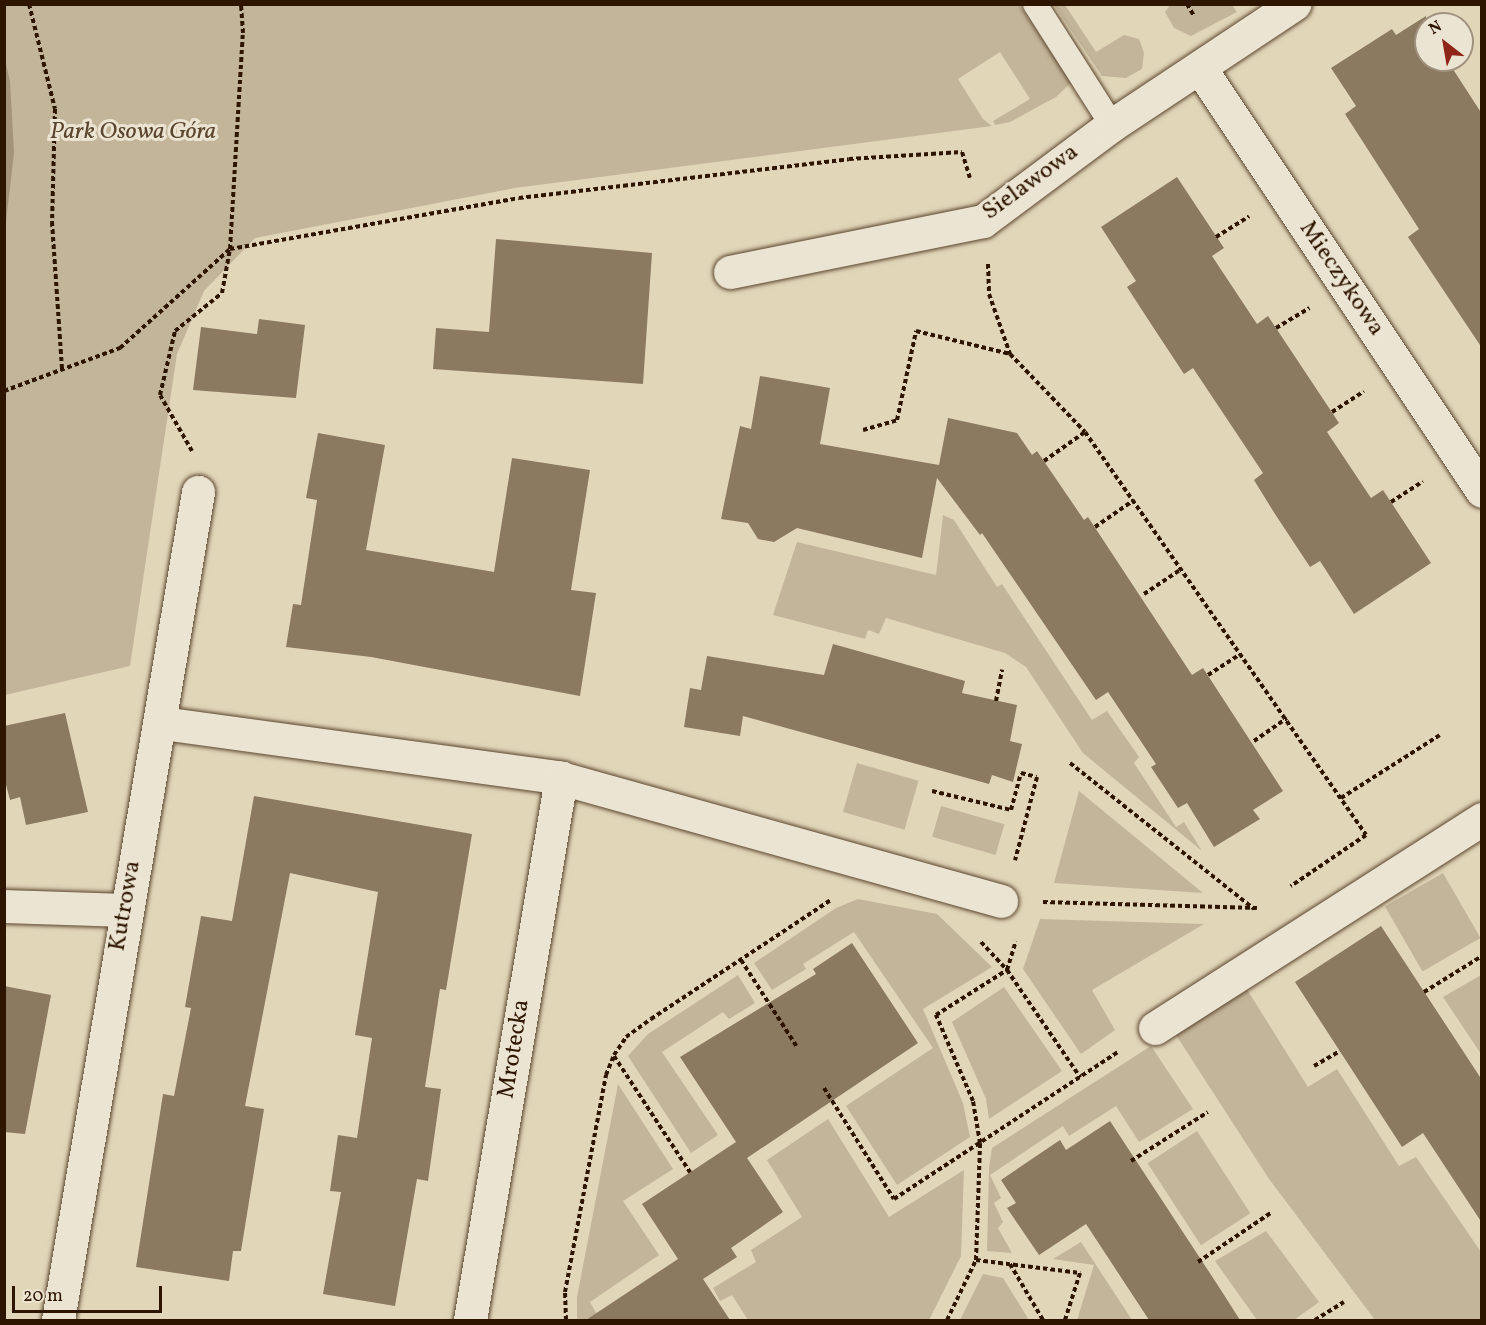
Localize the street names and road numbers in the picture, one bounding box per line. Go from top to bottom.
street label: Sielawowa [977,139,1085,227]
street label: Mieczykowa [1292,216,1390,342]
street label: Kutrowa [104,859,148,953]
street label: Mrotecka [493,997,537,1101]

